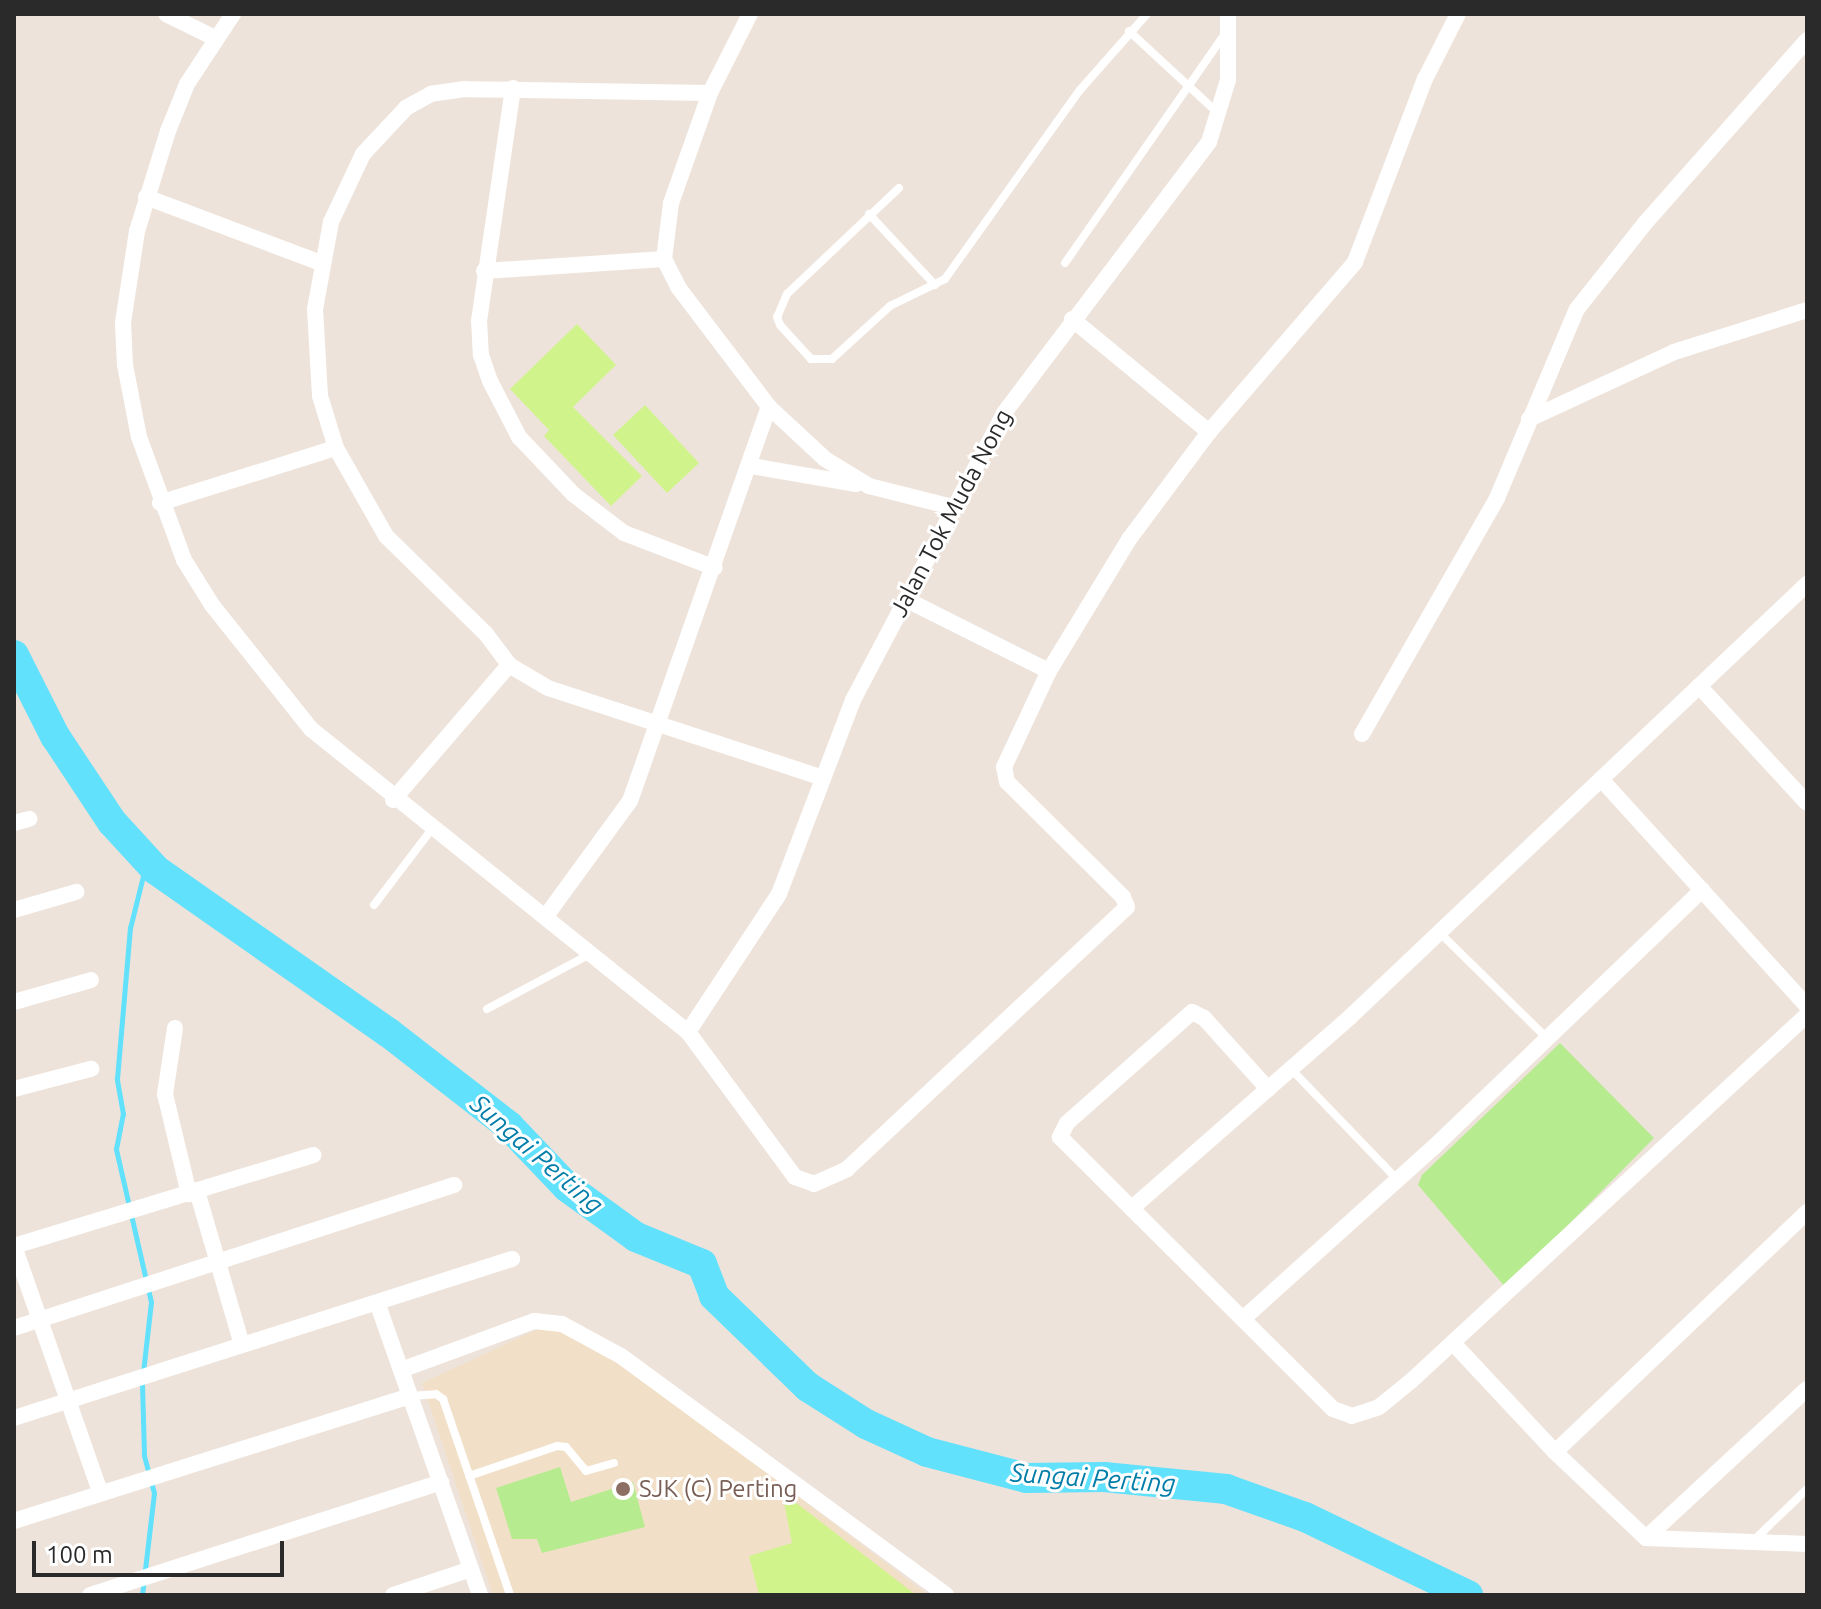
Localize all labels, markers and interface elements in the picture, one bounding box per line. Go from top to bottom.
street label: Jalan Tok Muda Nong [884,404,1018,622]
water label: Sungai Perting [464,1088,610,1220]
water label: Sungai Perting [1009,1457,1177,1499]
place label: SJK (C) Perting [639,1475,797,1503]
marker: SJK (C) Perting [614,1480,632,1498]
scale bar [36,1525,288,1575]
text: 100 m [46,1541,113,1568]

